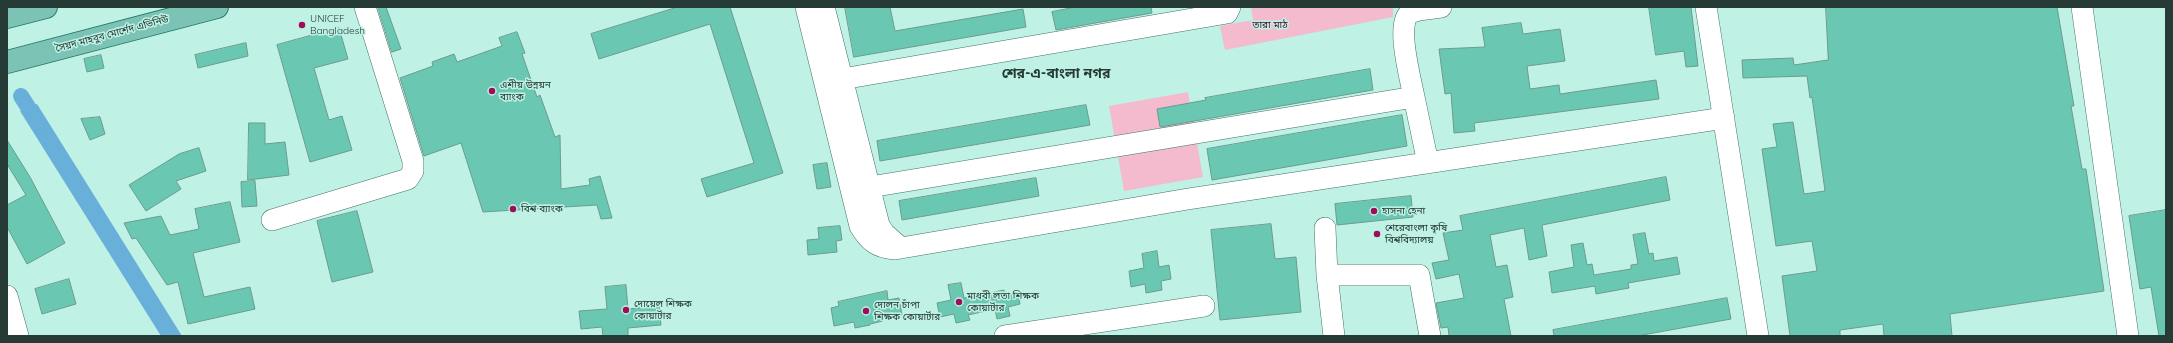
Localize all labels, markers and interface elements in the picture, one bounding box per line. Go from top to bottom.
street label: সৈয়দ মাহবুব মোর্শেদ এভিনিউ [54,13,170,55]
place label: UNICEF Bangladesh [310,13,365,36]
park label: তারা মাঠ [1252,19,1288,31]
marker: UNICEF Bangladesh [297,20,307,30]
district label: শের-এ-বাংলা নগর [1002,66,1110,82]
place label: এশীয় উন্নয়ন ব্যাংক [500,79,551,102]
marker: এশীয় উন্নয়ন ব্যাংক [487,86,497,96]
place label: বিশ্ব ব্যাংক [521,203,563,215]
marker: বিশ্ব ব্যাংক [508,204,518,214]
place label: হাসনা হেনা [1382,205,1425,217]
marker: হাসনা হেনা [1369,206,1379,216]
place label: শেরেবাংলা কৃষি বিশ্ববিদ্যালয় [1385,222,1447,246]
marker: শেরেবাংলা কৃষি বিশ্ববিদ্যালয় [1372,229,1382,239]
place label: মাধবী লতা শিক্ষক কোয়ার্টার [967,290,1039,314]
marker: মাধবী লতা শিক্ষক কোয়ার্টার [954,297,964,307]
place label: দোয়েল শিক্ষক কোয়ার্টার [634,298,692,322]
place label: দোলন চাঁপা শিক্ষক কোয়ার্টার [874,299,940,322]
marker: দোয়েল শিক্ষক কোয়ার্টার [621,305,631,315]
marker: দোলন চাঁপা শিক্ষক কোয়ার্টার [861,306,871,316]

